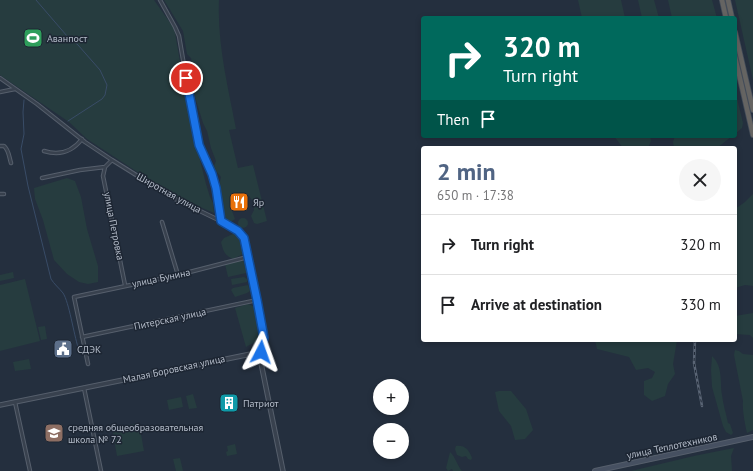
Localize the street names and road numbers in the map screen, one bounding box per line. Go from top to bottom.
street label: Широтная улица [134,170,204,216]
street label: улица Петровка [101,191,127,261]
street label: улица Бунина [131,265,191,291]
street label: Питерская улица [133,305,207,333]
street label: Малая Боровская улица [122,352,226,386]
street label: улица Теплотехников [625,430,719,462]

